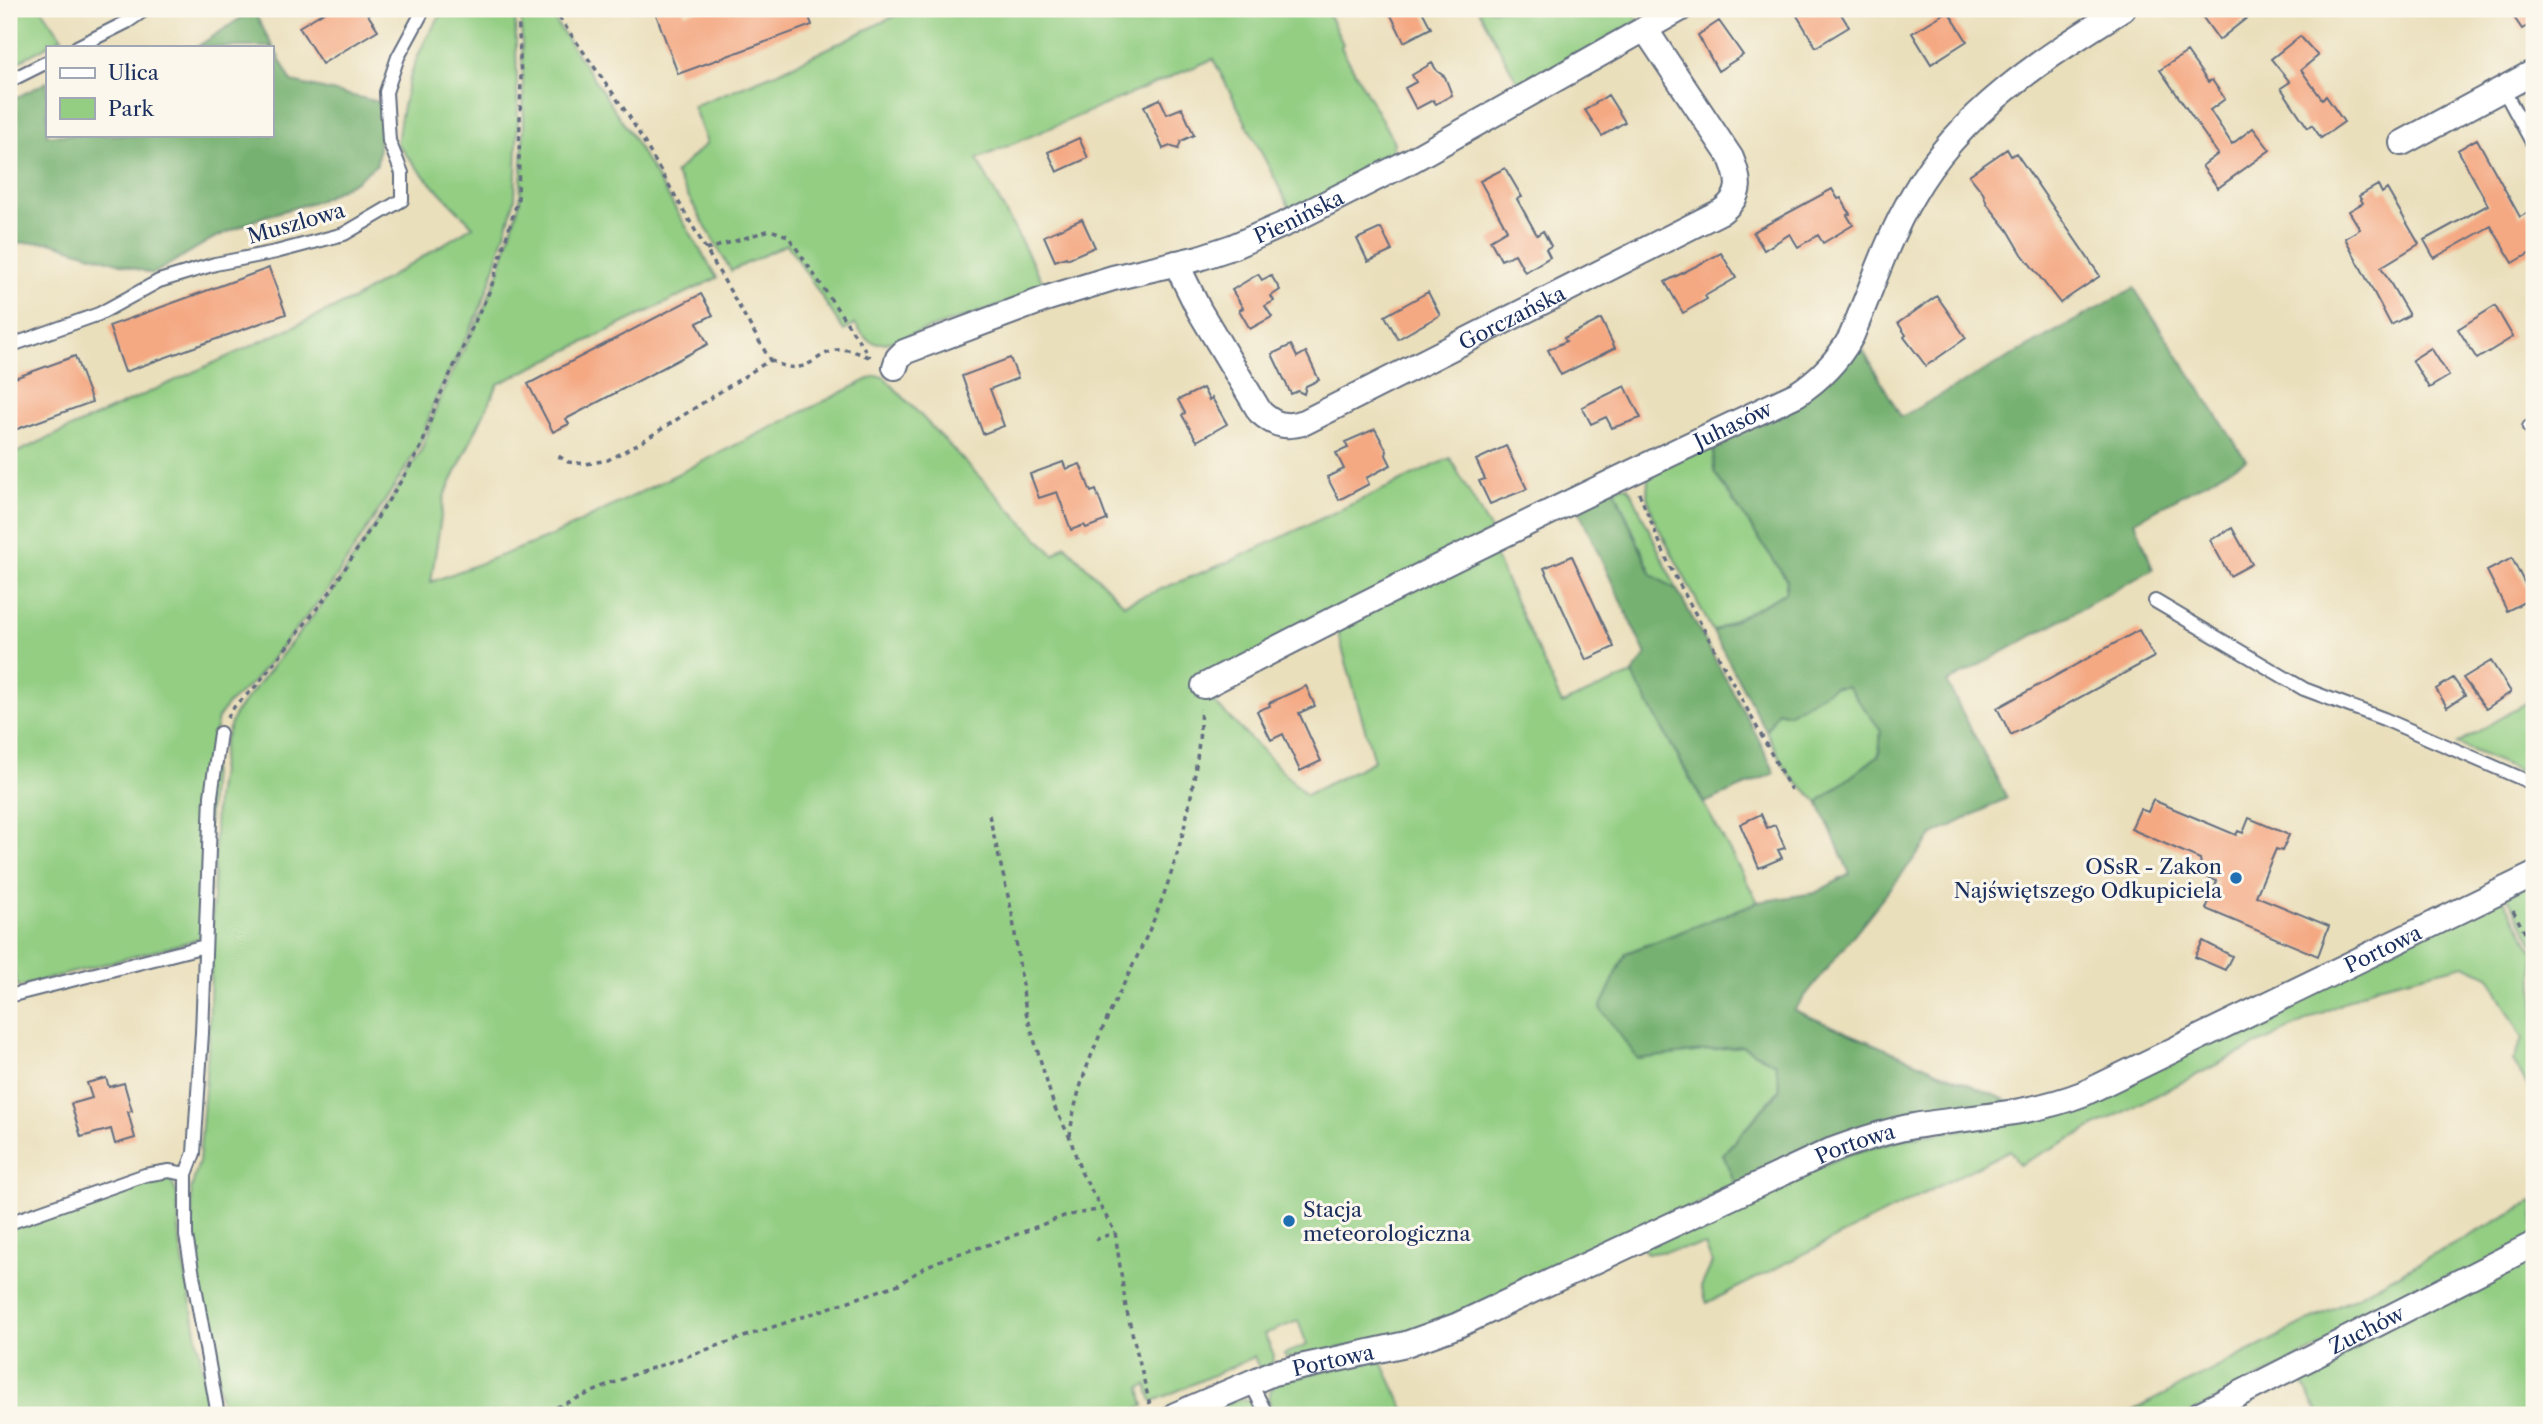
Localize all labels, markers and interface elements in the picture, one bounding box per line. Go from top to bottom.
legend [46,46,273,136]
text: Ulica [108,60,160,85]
text: Park [108,96,154,121]
street label: Pienińska [1250,184,1348,248]
street label: Muszlowa [244,197,348,249]
street label: Gorczańska [1454,280,1570,355]
street label: Juhasów [1687,395,1776,455]
place label: OSsR - Zakon Najświętszego Odkupiciela [1954,854,2223,903]
marker: OSsR - Zakon Najświętszego Odkupiciela [2228,870,2244,886]
street label: Portowa [2340,919,2426,978]
street label: Portowa [1811,1118,1898,1169]
place label: Stacja meteorologiczna [1303,1197,1471,1246]
marker: Stacja meteorologiczna [1281,1213,1297,1229]
street label: Zuchów [2325,1300,2409,1359]
street label: Portowa [1290,1339,1377,1381]

